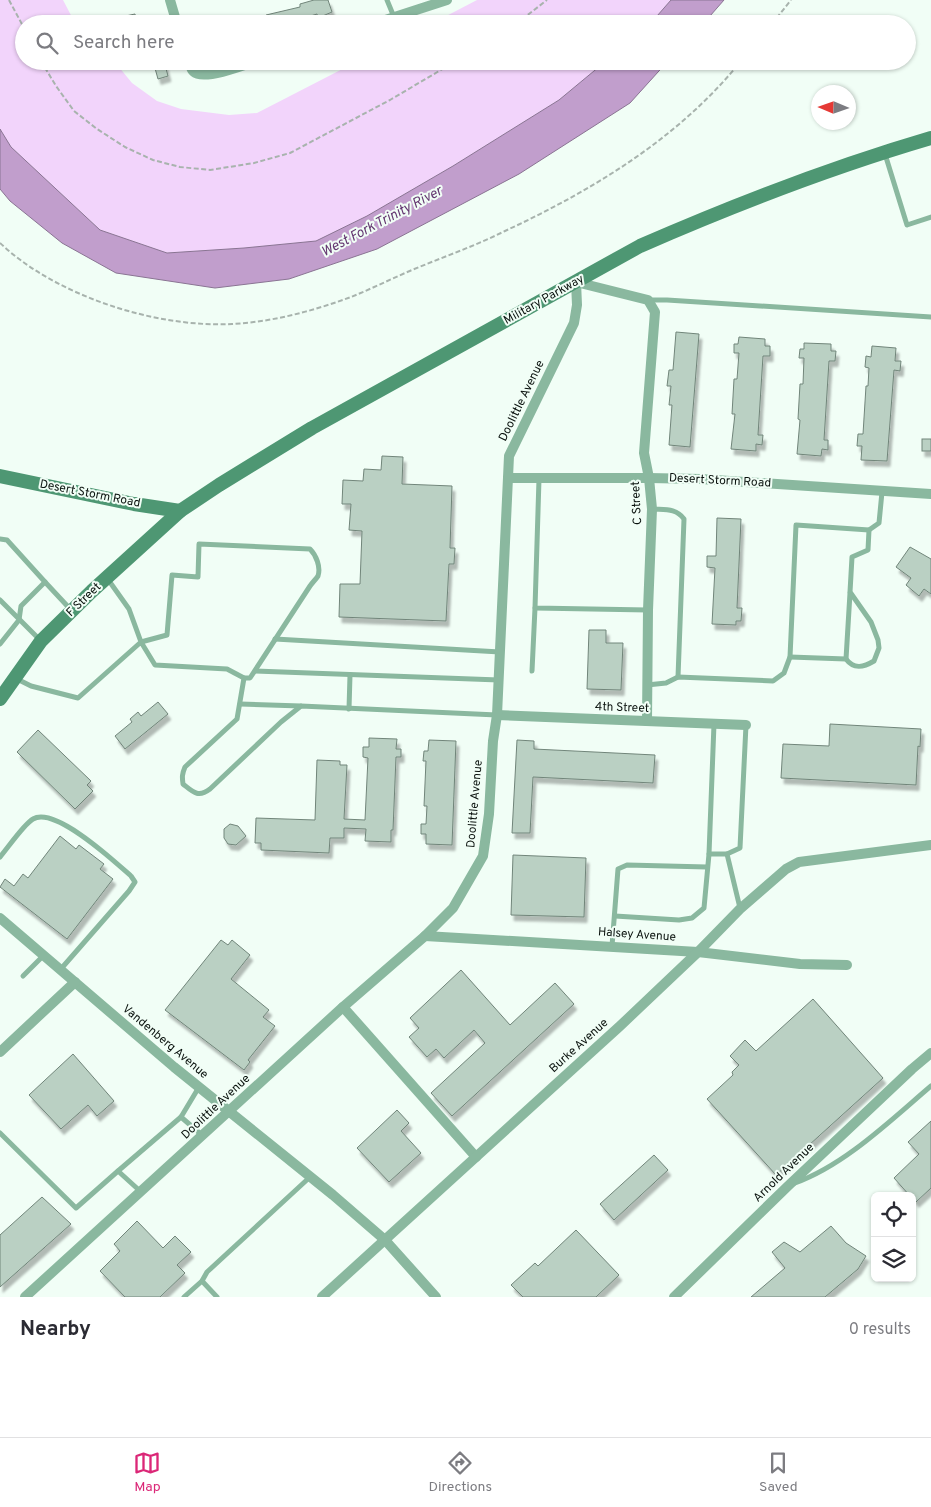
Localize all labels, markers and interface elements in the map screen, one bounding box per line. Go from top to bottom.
search box [15,15,916,70]
icon: search [33,29,61,57]
text: Search here [73,31,175,55]
north arrow [811,85,856,130]
water label: West Fork Trinity River [319,182,447,261]
street label: Military Parkway [501,271,587,329]
street label: Doolittle Avenue [495,358,549,444]
street label: Desert Storm Road [669,470,771,492]
street label: Desert Storm Road [38,476,142,512]
street label: C Street [628,481,646,525]
street label: F Street [63,579,105,621]
street label: 4th Street [595,699,649,717]
street label: Doolittle Avenue [463,759,487,849]
street label: Halsey Avenue [598,924,676,946]
street label: Vandenberg Avenue [119,1001,211,1083]
street label: Burke Avenue [546,1015,612,1077]
street label: Doolittle Avenue [178,1071,254,1143]
street label: Arnold Avenue [750,1140,818,1206]
map controls [871,1192,916,1282]
button: locate [871,1192,916,1237]
button: layers [871,1237,916,1282]
text: Nearby [20,1316,91,1343]
text: 0 results [849,1320,911,1340]
tab: Map [133,1449,161,1496]
tab: Directions [428,1449,492,1496]
tab: Saved [759,1449,798,1496]

